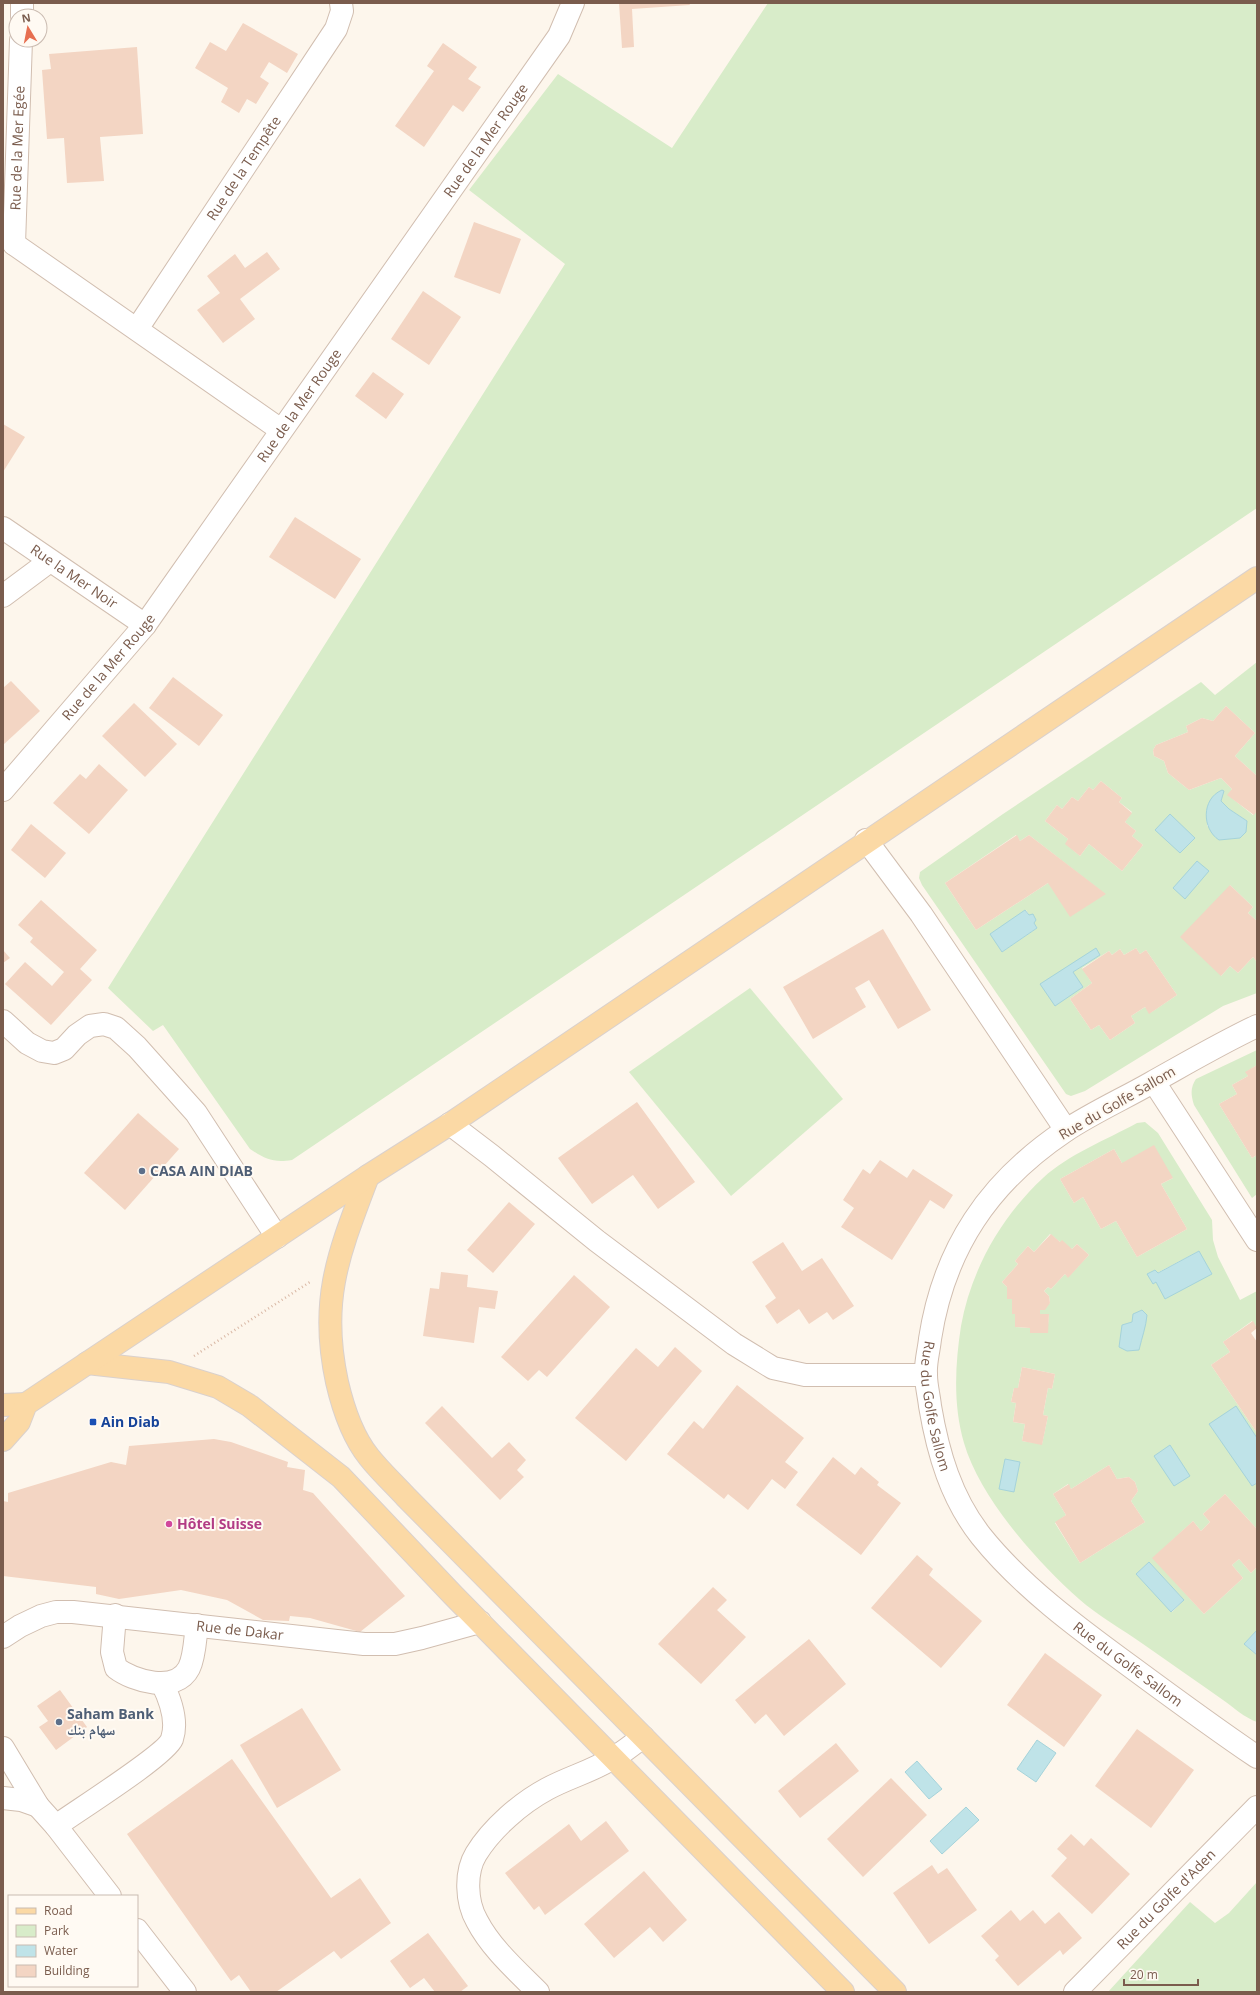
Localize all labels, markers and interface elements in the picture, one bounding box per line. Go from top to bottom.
north arrow [8,8,48,48]
text: N [20,9,32,26]
street label: Rue de la Mer Rouge [439,79,532,201]
street label: Rue de la Mer Egée [5,85,28,211]
street label: Rue de la Tempête [202,112,285,224]
street label: Rue de la Mer Rouge [252,344,345,466]
street label: Rue la Mer Noir [27,540,122,613]
street label: Rue de la Mer Rouge [57,610,159,724]
street label: Rue du Golfe Sallom [1055,1061,1179,1144]
place label: CASA AIN DIAB [150,1161,253,1180]
marker: CASA AIN DIAB [137,1166,147,1176]
street label: Rue du Golfe Sallom [917,1340,955,1473]
place label: Ain Diab [101,1412,160,1431]
marker: Ain Diab [88,1417,98,1427]
place label: Hôtel Suisse [177,1514,262,1533]
marker: Hôtel Suisse [164,1519,174,1529]
street label: Rue de Dakar [195,1616,285,1644]
street label: Rue du Golfe Sallom [1070,1617,1187,1711]
place label: Saham Bank سهام بنك [67,1704,154,1740]
marker: Saham Bank سهام بنك [54,1717,64,1727]
street label: Rue du Golfe d'Aden [1112,1845,1219,1953]
legend [8,1895,138,1987]
text: Road [44,1902,73,1919]
text: Park [44,1922,70,1939]
text: Water [44,1942,78,1959]
scale bar [1124,1961,1198,1987]
text: Building [44,1962,90,1979]
text: 20 m [1130,1966,1158,1983]

